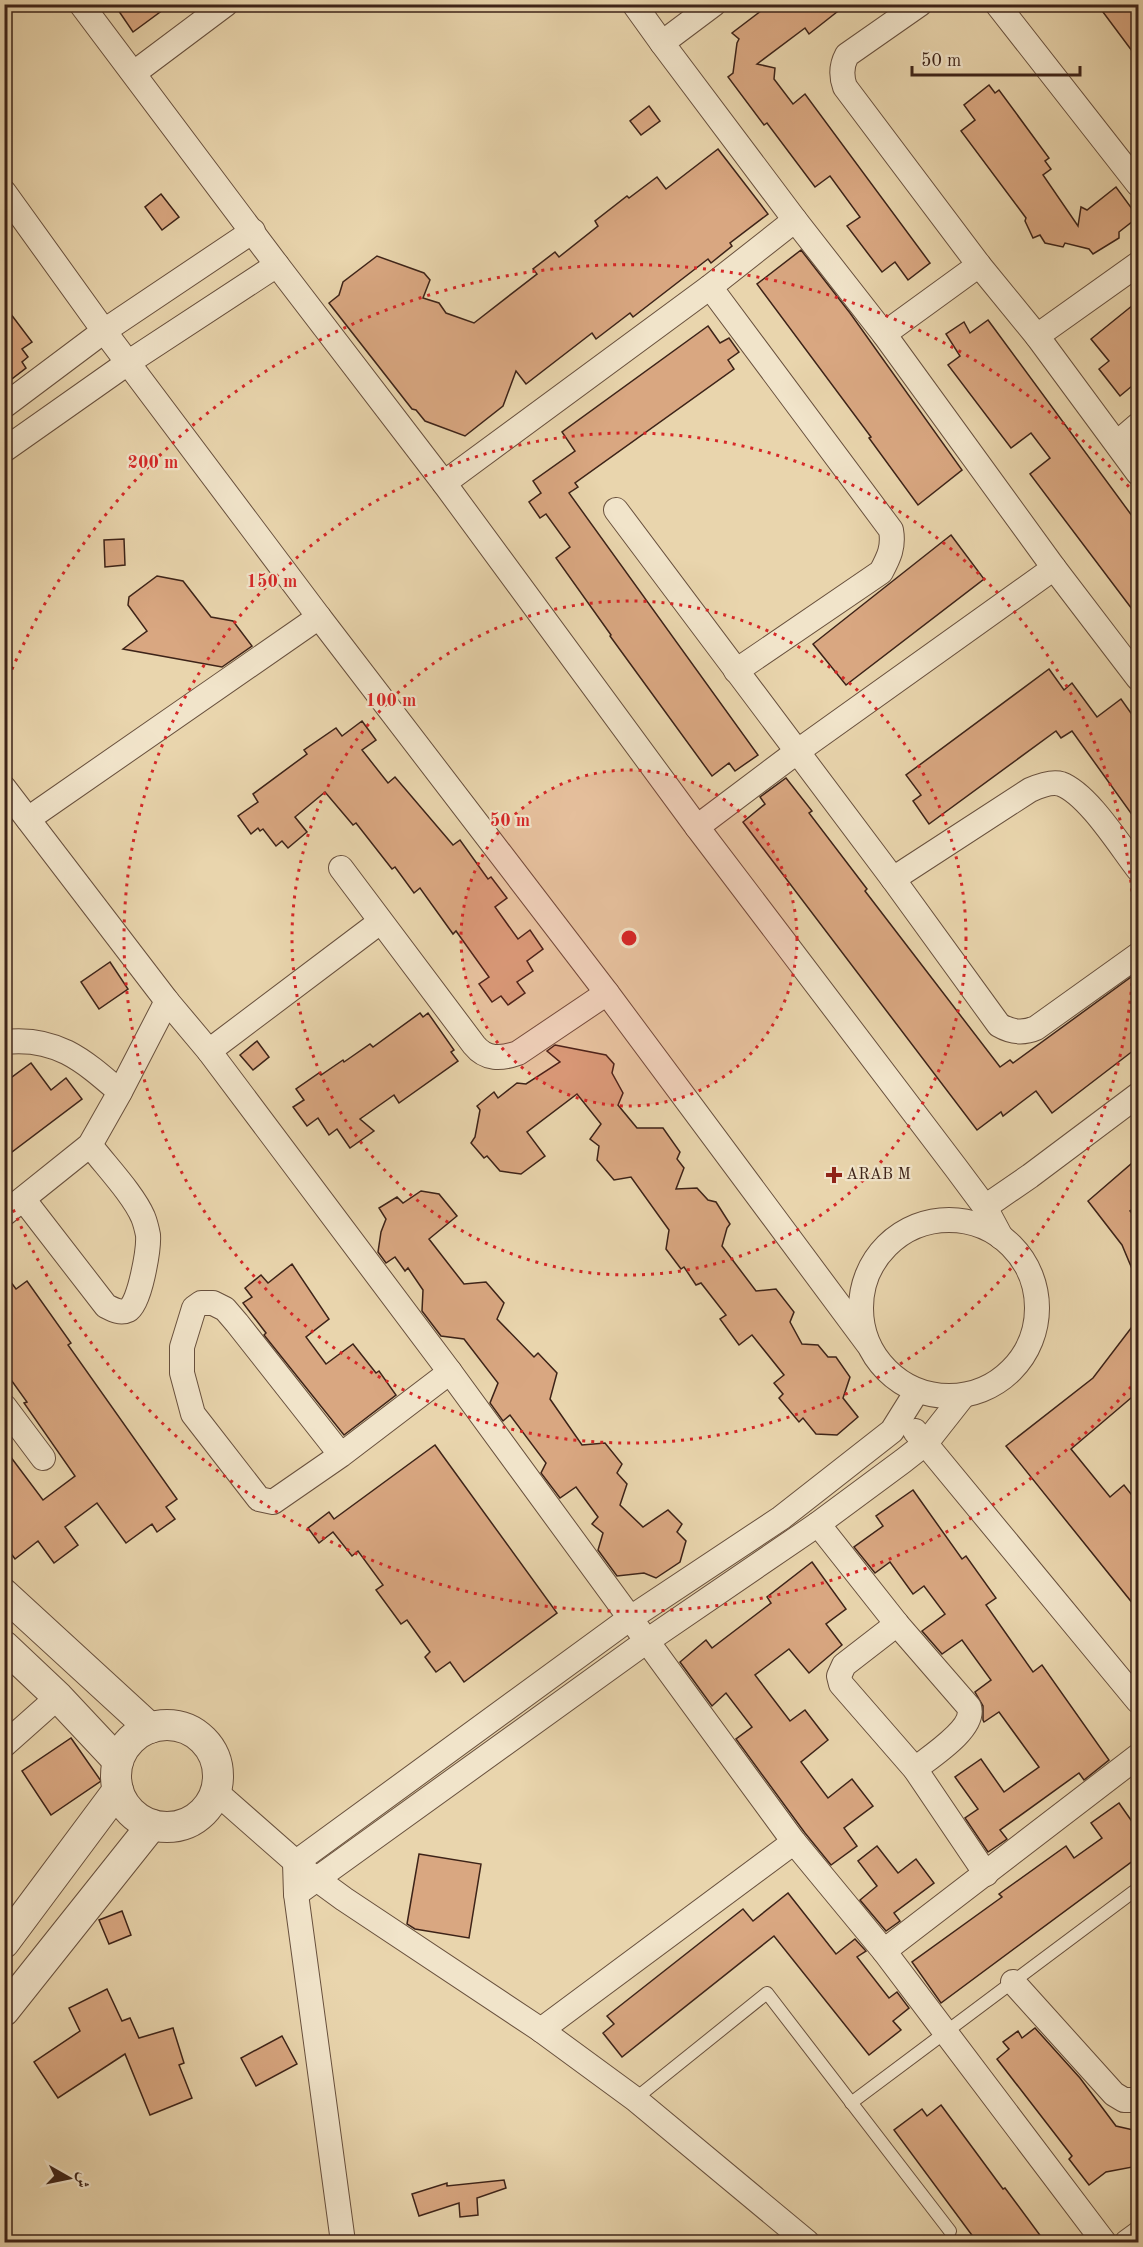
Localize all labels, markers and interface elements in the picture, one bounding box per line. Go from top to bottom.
scale bar [912,39,1080,77]
text: 50 m [921,52,961,70]
text: 200 m [128,454,178,472]
text: 150 m [247,573,297,591]
text: 100 m [366,692,416,710]
text: 50 m [490,812,530,830]
centre of rings [619,928,639,948]
place label: ARAB M [846,1167,911,1183]
marker: ARAB M [827,1168,841,1182]
north arrow [39,2148,99,2208]
text: ش [73,2171,91,2189]

